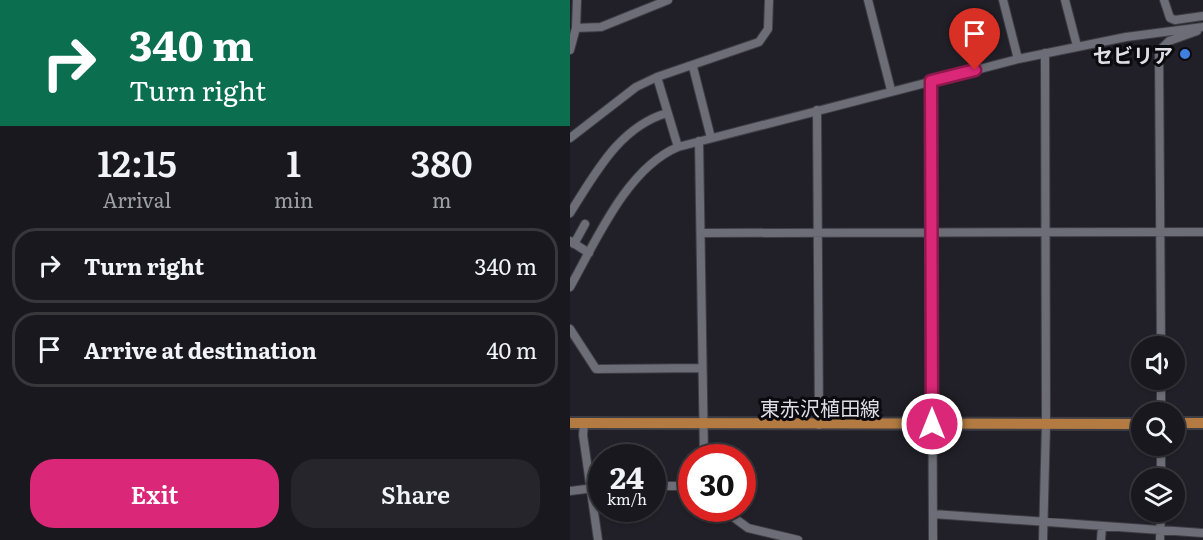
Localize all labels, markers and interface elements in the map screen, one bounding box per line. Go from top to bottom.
pin [949,8,1000,70]
text: 340 m [129,12,254,74]
icon: arrive [958,17,991,50]
icon: right [30,24,108,102]
place label: セビリア [1093,39,1173,69]
marker: セビリア [1178,47,1192,61]
text: Turn right [129,69,266,109]
text: 12:15 [97,135,177,188]
text: 1 [286,135,301,188]
text: 380 [411,135,473,188]
text: Arrival [103,184,171,214]
text: min [274,184,313,214]
text: m [432,184,451,214]
icon: right [33,249,66,282]
text: Turn right [84,249,204,282]
text: 340 m [475,249,537,282]
icon: arrive [33,333,66,366]
text: Arrive at destination [84,333,317,366]
text: 40 m [486,333,537,366]
map controls [1131,336,1185,522]
button: sound [1131,336,1185,390]
street label: 東赤沢植田線 [760,392,880,422]
position arrow [900,392,964,456]
button: search [1131,402,1185,456]
speed limit sign: 30 [678,444,756,522]
text: 24 [610,454,644,498]
button: Exit [30,459,279,528]
button: Share [291,459,540,528]
button: layers [1131,468,1185,522]
text: km/h [607,487,647,510]

